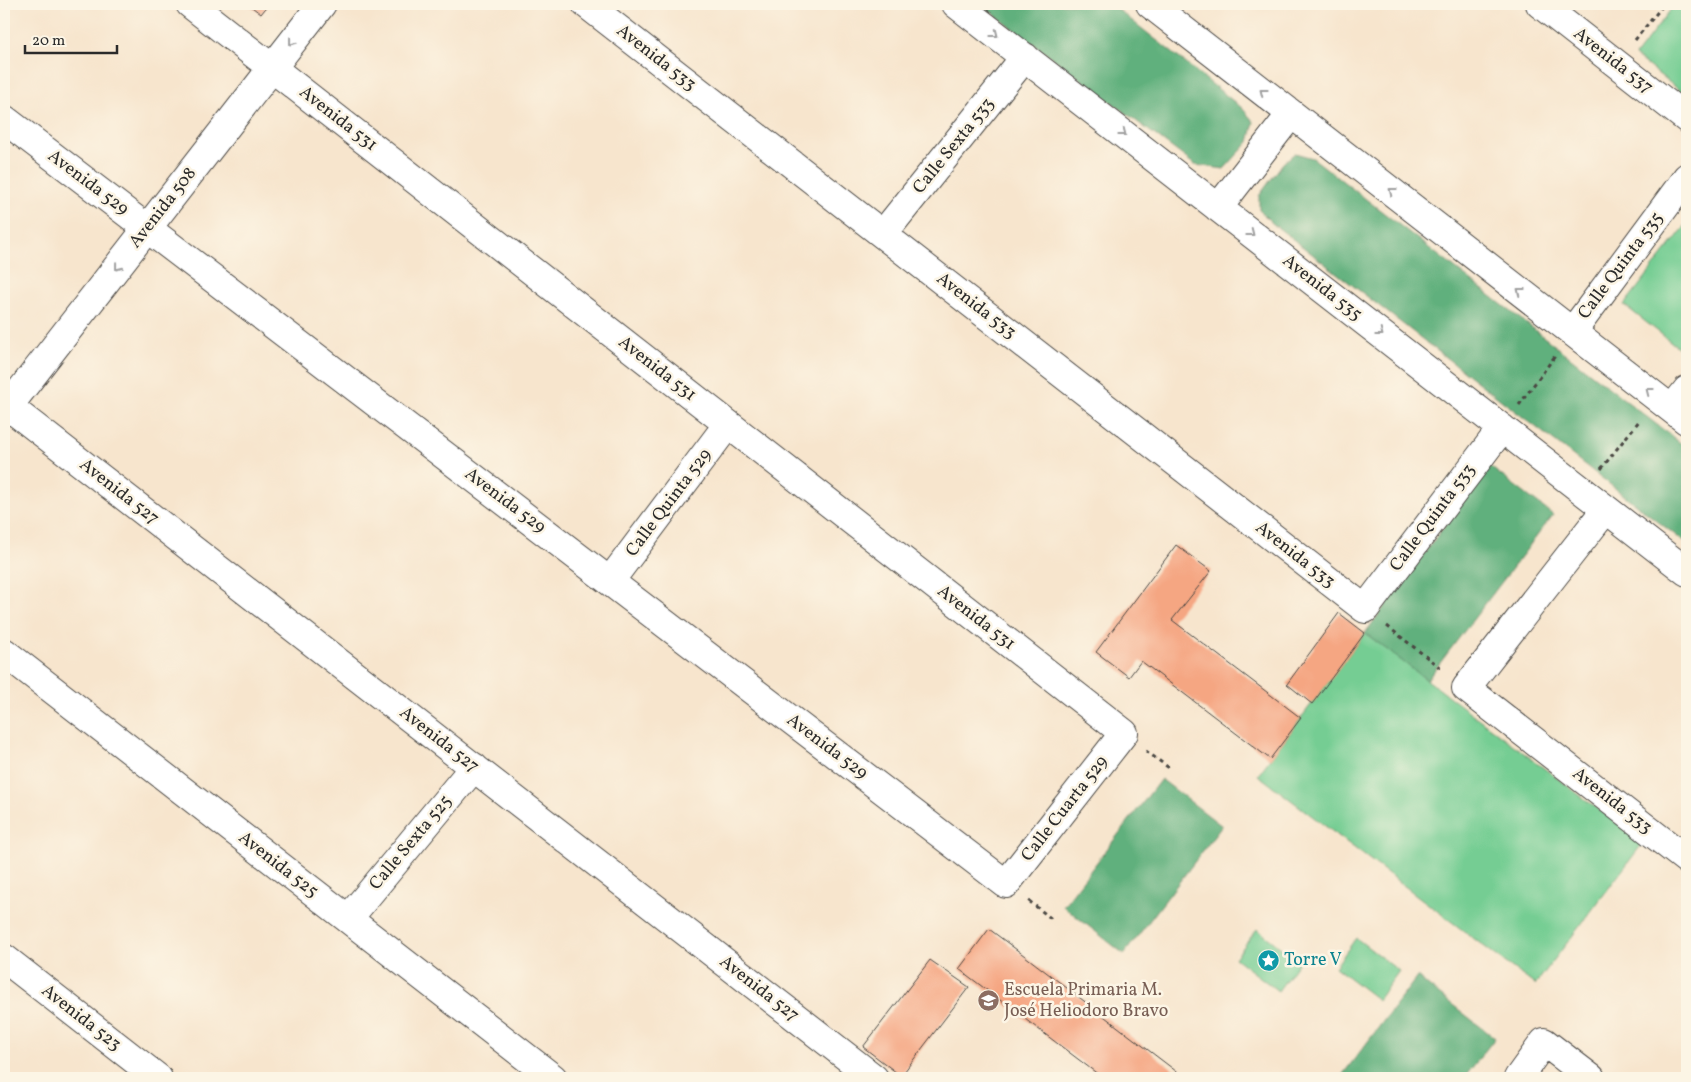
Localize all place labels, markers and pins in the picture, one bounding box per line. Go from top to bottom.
place icon: Torre V [1256,948,1280,972]
place label: Torre V [1284,948,1342,973]
place label: Escuela Primaria M. José Heliodoro Bravo [1004,978,1168,1024]
school or university icon: Escuela Primaria M. José Heliodoro Bravo [976,988,1000,1012]

